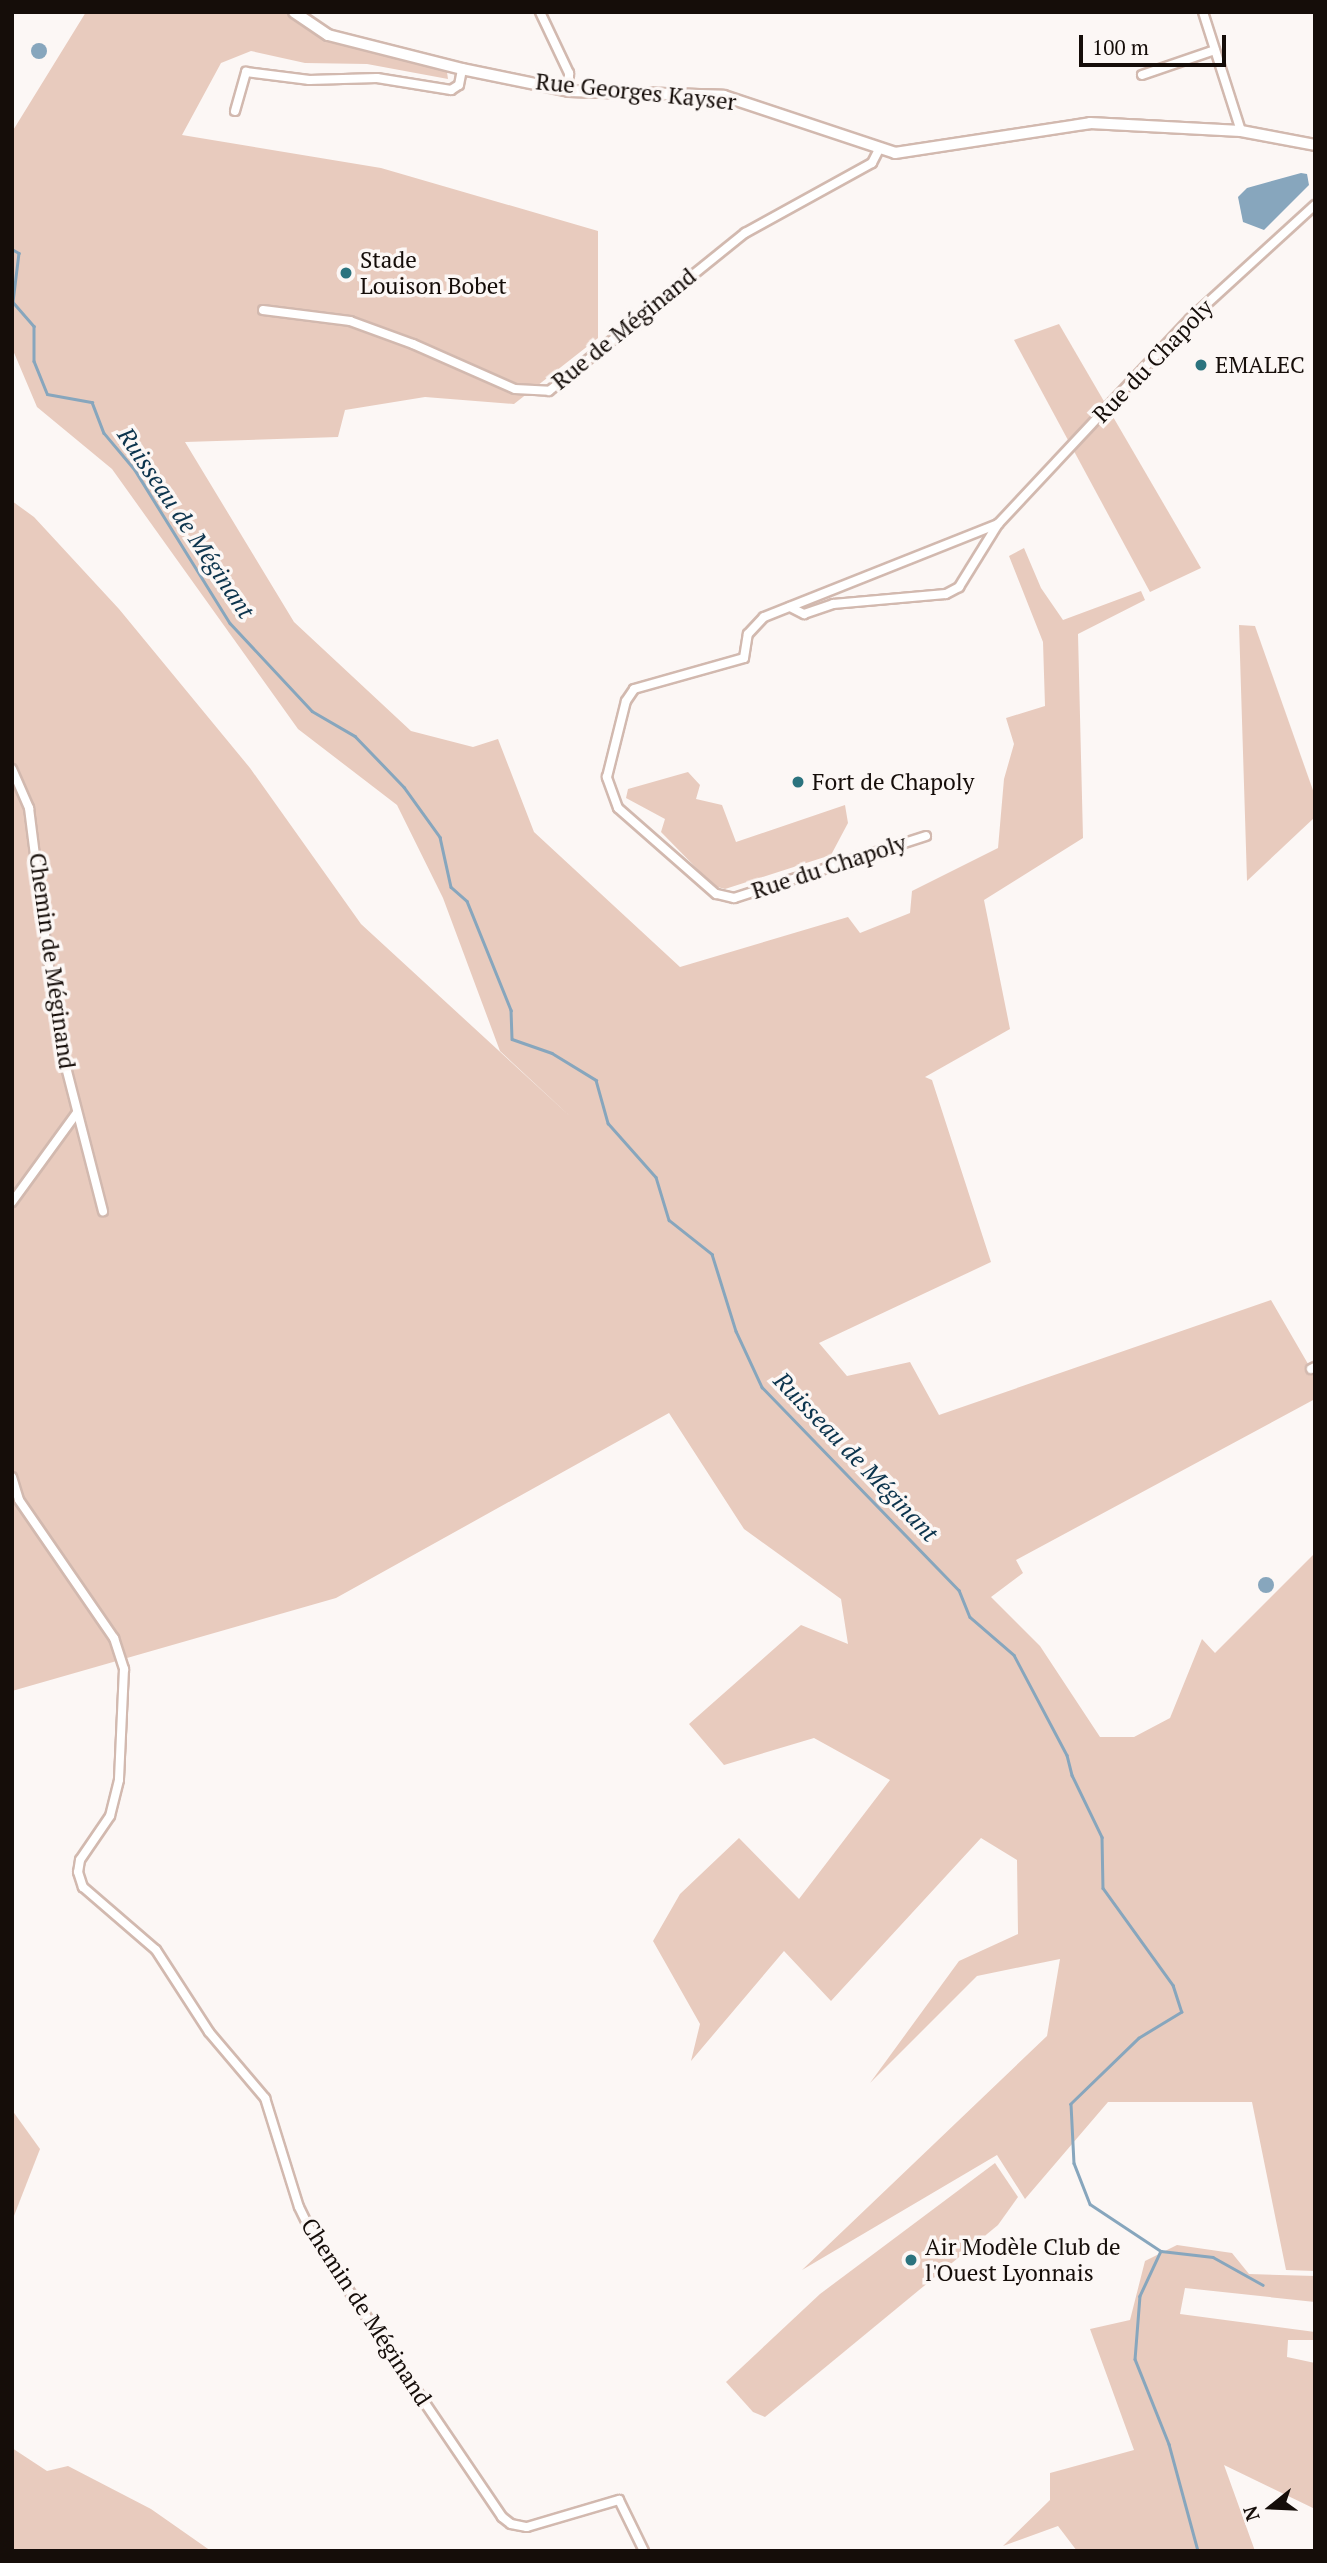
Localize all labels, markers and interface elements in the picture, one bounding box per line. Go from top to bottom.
scale bar [1082,21,1229,65]
text: 100 m [1092,33,1149,61]
street label: Rue Georges Kayser [534,68,738,116]
place label: Stade Louison Bobet [360,246,507,300]
street label: Rue de Méginand [546,263,702,395]
marker: Stade Louison Bobet [338,265,354,281]
street label: Rue du Chapoly [1087,294,1219,428]
place label: EMALEC [1215,351,1305,379]
marker: EMALEC [1193,357,1209,373]
water label: Ruisseau de Méginant [111,422,261,624]
place label: Fort de Chapoly [812,768,974,796]
marker: Fort de Chapoly [790,774,806,790]
street label: Rue du Chapoly [748,829,910,905]
street label: Chemin de Méginand [23,851,81,1071]
water label: Ruisseau de Méginant [768,1366,944,1548]
street label: Chemin de Méginand [295,2213,437,2411]
place label: Air Modèle Club de l'Ouest Lyonnais [925,2233,1121,2287]
marker: Air Modèle Club de l'Ouest Lyonnais [903,2252,919,2268]
north arrow [1236,2472,1306,2542]
text: N [1236,2503,1265,2524]

